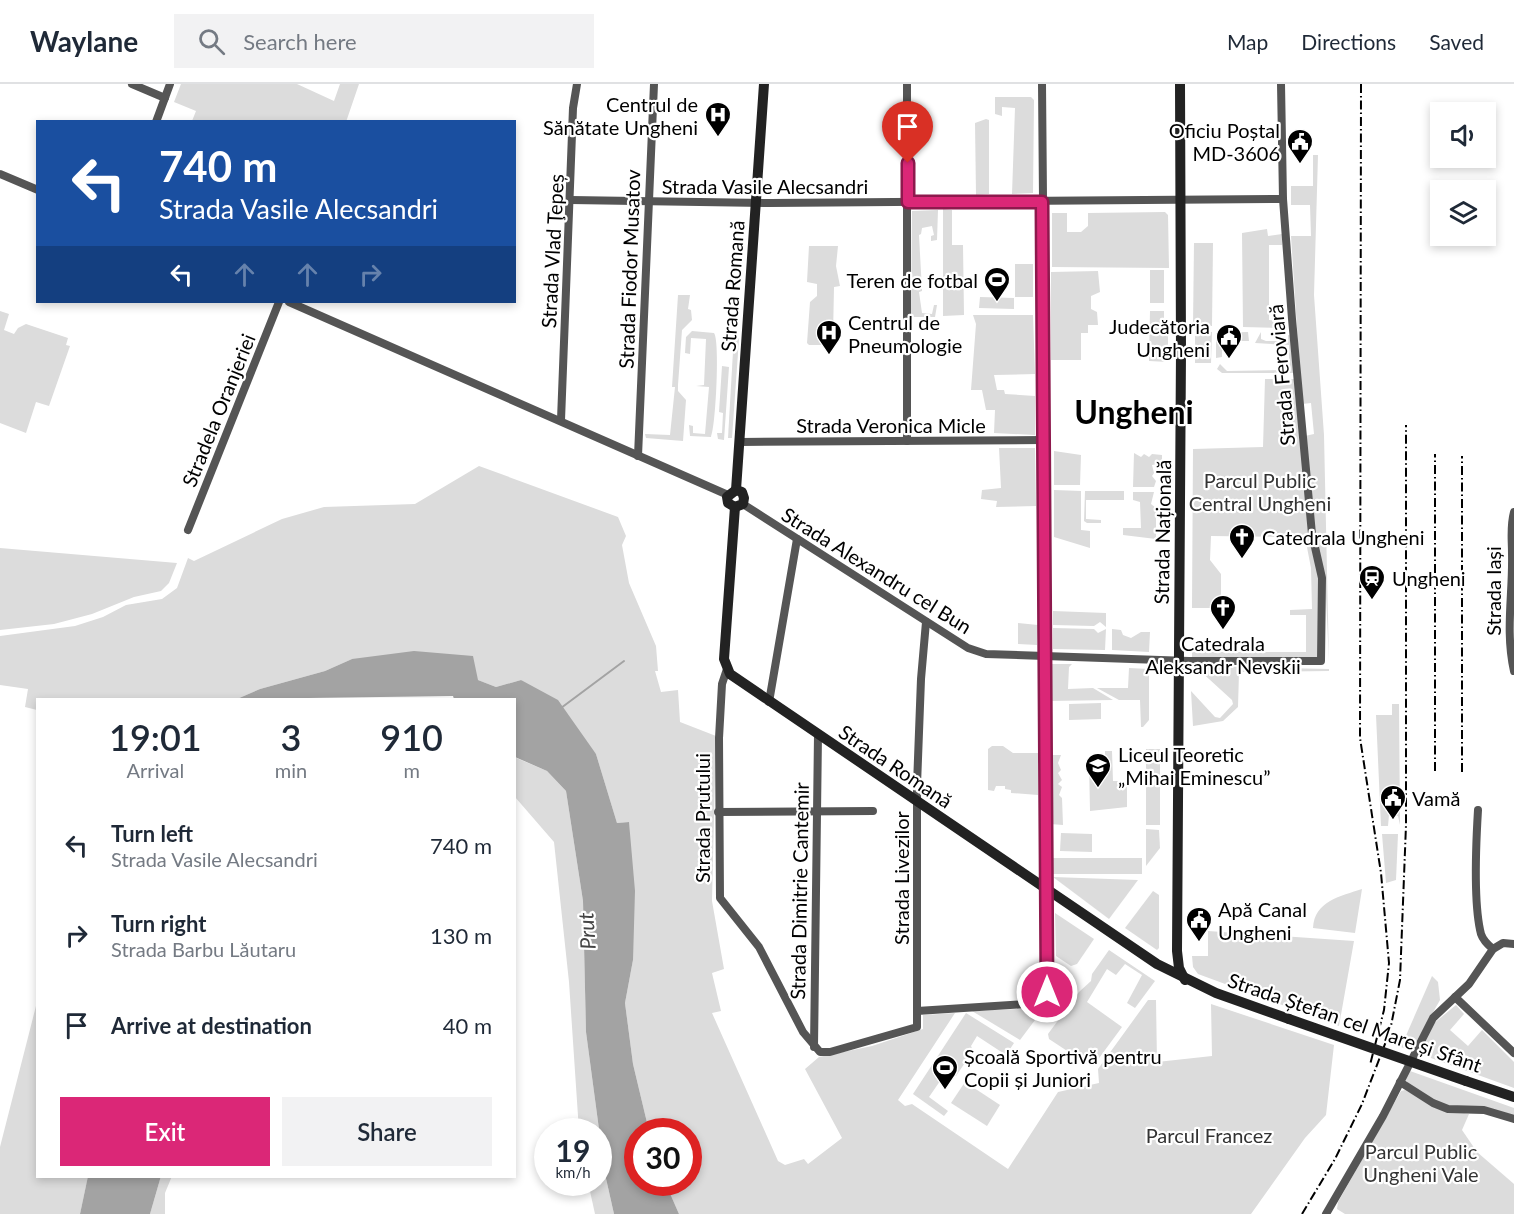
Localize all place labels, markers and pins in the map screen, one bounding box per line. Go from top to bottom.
place label: Centrul de Sănătate Ungheni [543,92,698,139]
hospital icon: Centrul de Sănătate Ungheni [703,100,733,138]
pin [882,101,933,163]
place label: Oficiu Poștal MD-3606 [1169,118,1280,165]
public building icon: Oficiu Poștal MD-3606 [1285,127,1315,165]
sports icon: Teren de fotbal [982,265,1012,303]
place label: Teren de fotbal [847,268,978,292]
place label: Centrul de Pneumologie [848,310,962,357]
place label: Judecătoria Ungheni [1109,314,1210,361]
hospital icon: Centrul de Pneumologie [814,318,844,356]
public building icon: Judecătoria Ungheni [1214,322,1244,360]
church icon: Catedrala Ungheni [1227,522,1257,560]
place label: Catedrala Ungheni [1262,525,1425,549]
station icon: Ungheni [1357,563,1387,601]
place label: Ungheni [1392,566,1466,590]
church icon: Catedrala Aleksandr Nevskii [1208,593,1238,631]
place label: Catedrala Aleksandr Nevskii [1145,631,1301,678]
place label: Liceul Teoretic „Mihai Eminescu” [1118,742,1271,789]
school or university icon: Liceul Teoretic „Mihai Eminescu” [1083,751,1113,789]
public building icon: Vamă [1378,783,1408,821]
place label: Vamă [1412,786,1460,810]
place label: Apă Canal Ungheni [1218,897,1307,944]
public building icon: Apă Canal Ungheni [1184,905,1214,943]
place label: Școală Sportivă pentru Copii și Juniori [964,1044,1162,1091]
sports icon: Școală Sportivă pentru Copii și Juniori [930,1053,960,1091]

